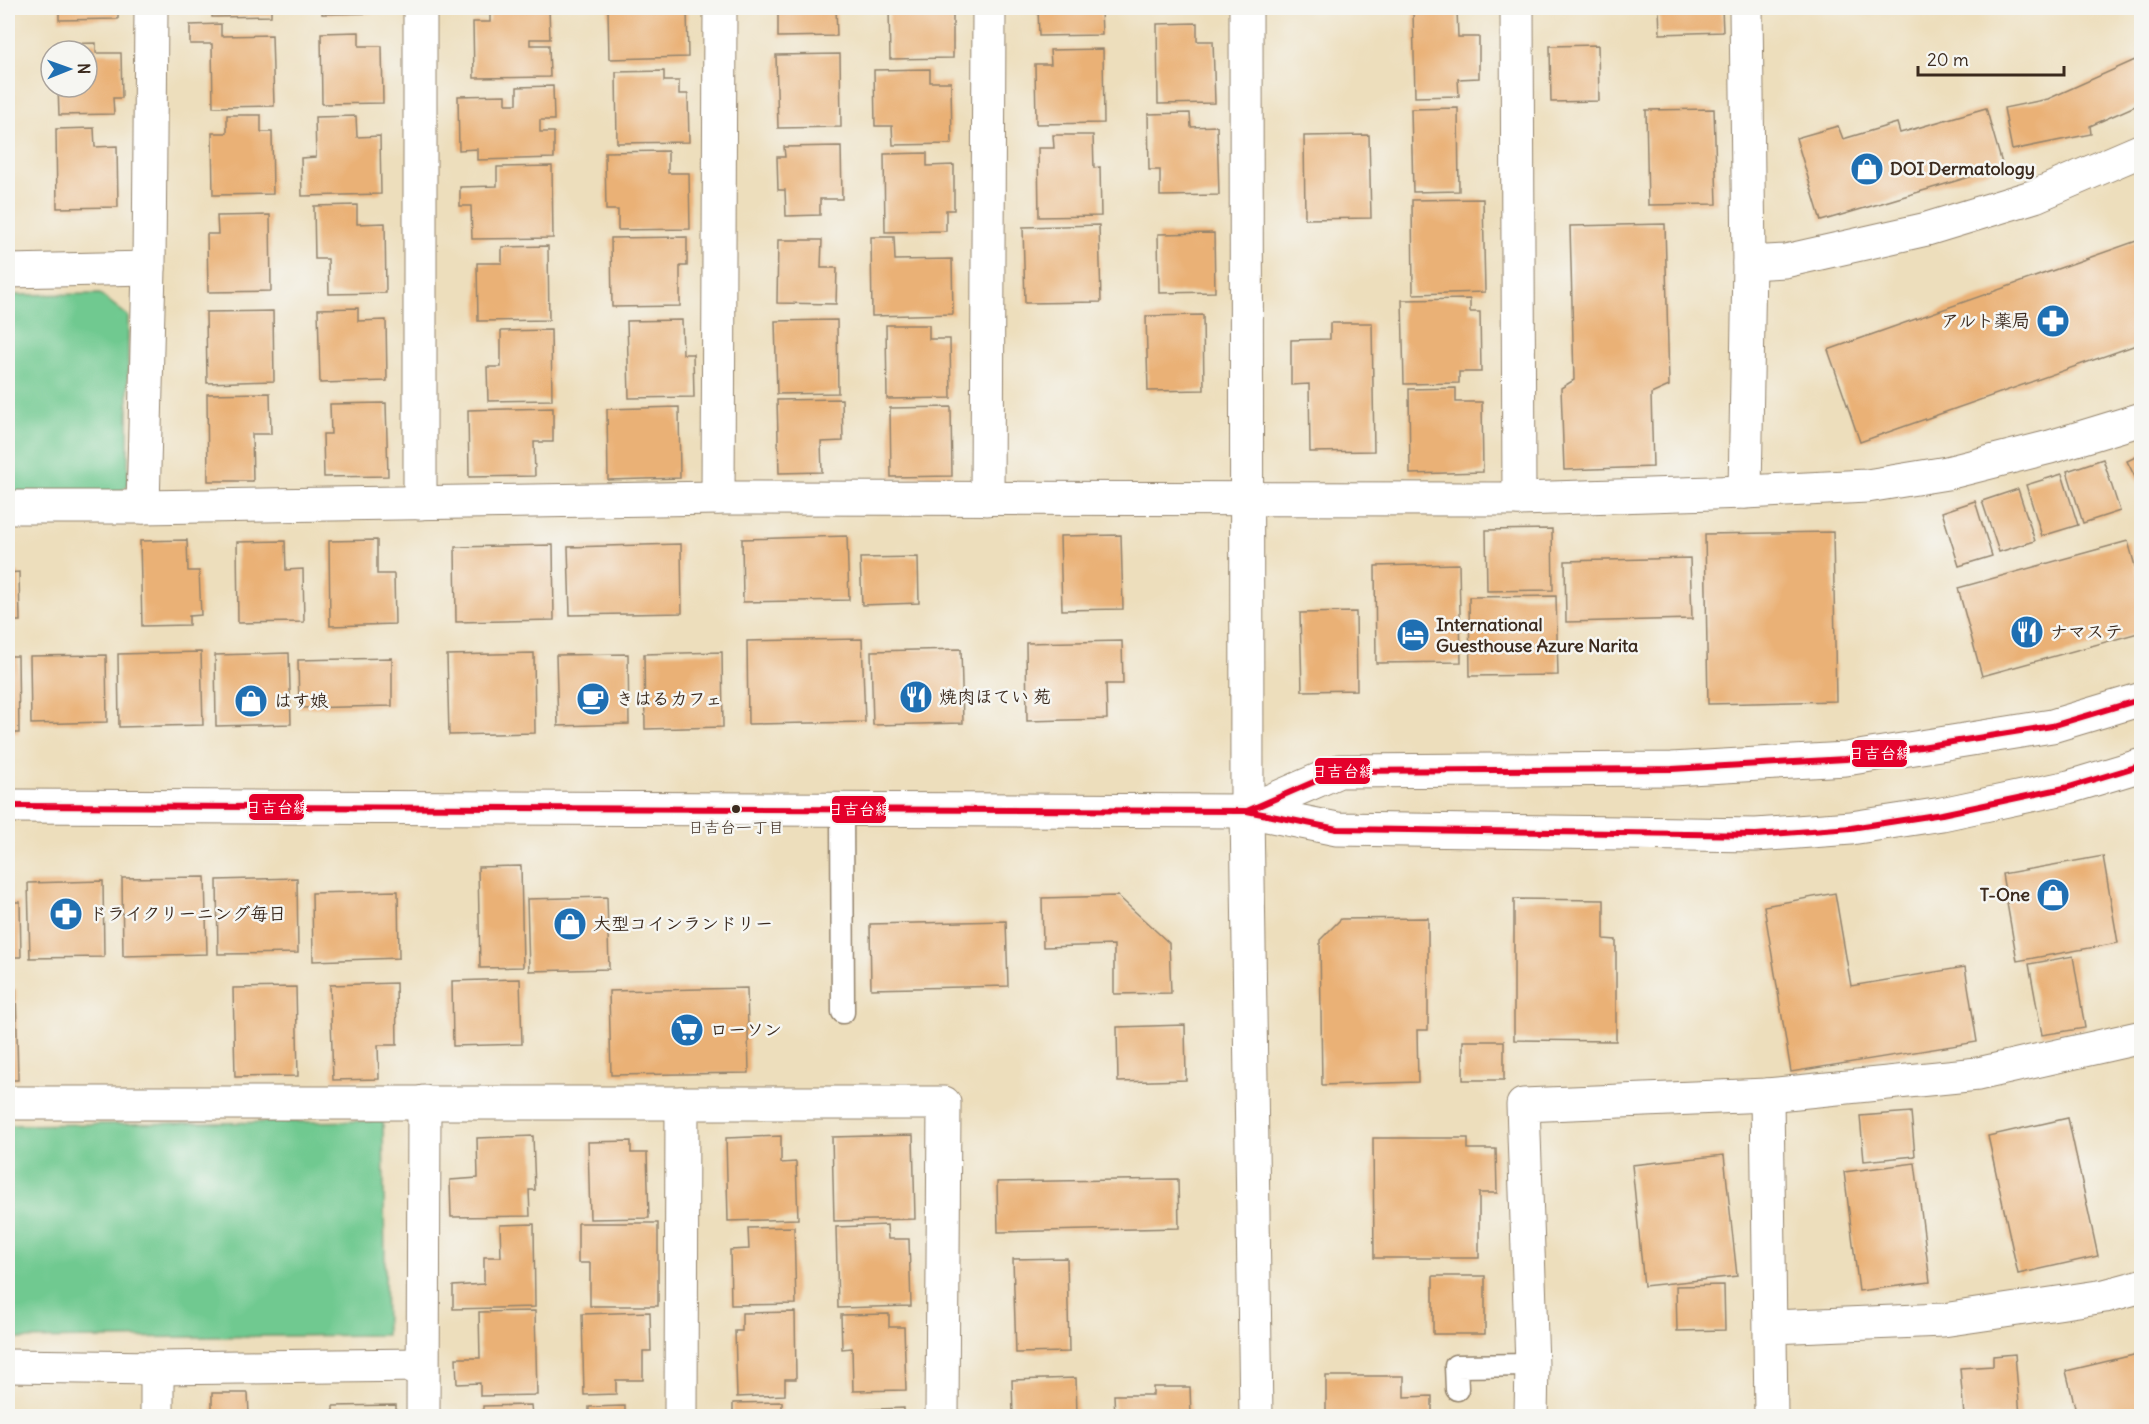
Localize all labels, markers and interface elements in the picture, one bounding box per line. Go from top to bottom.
north arrow [39,39,99,99]
scale bar [1918,39,2064,77]
text: 20 m [1927,48,1969,71]
text: N [74,63,94,74]
shop icon: DOI Dermatology [1849,151,1885,187]
place label: DOI Dermatology [1890,157,2035,180]
pharmacy icon: アルト薬局 [2035,303,2071,339]
place label: アルト薬局 [1941,309,2030,332]
place label: International Guesthouse Azure Narita [1436,613,1638,657]
restaurant icon: ナマステ [2009,614,2045,650]
hotel icon: International Guesthouse Azure Narita [1395,617,1431,653]
place label: ナマステ [2050,620,2123,643]
restaurant icon: 焼肉ほてい 苑 [898,679,934,715]
cafe icon: きはるカフェ [575,681,611,717]
shop icon: はす娘 [233,683,269,719]
place label: 焼肉ほてい 苑 [939,685,1051,708]
place label: きはるカフェ [616,687,723,710]
place label: はす娘 [274,689,329,712]
line badge: 日吉台線 [1851,739,1908,768]
text: 日吉台線 [1848,743,1912,763]
line badge: 日吉台線 [1314,757,1371,785]
text: 日吉台線 [1311,761,1375,781]
line badge: 日吉台線 [248,793,305,821]
line badge: 日吉台線 [831,795,887,824]
text: 日吉台線 [245,797,309,817]
text: 日吉台線 [827,799,891,819]
marker: 日吉台一丁目 [730,803,742,815]
place label: 日吉台一丁目 [688,817,784,837]
shop icon: T-One [2035,877,2071,913]
place label: T-One [1980,883,2030,906]
pharmacy icon: ドライクリーニング毎日 [48,896,84,932]
place label: ドライクリーニング毎日 [89,902,286,925]
shop icon: 大型コインランドリー [552,906,588,942]
place label: 大型コインランドリー [593,912,773,935]
supermarket icon: ローソン [669,1012,705,1048]
place label: ローソン [710,1018,782,1041]

